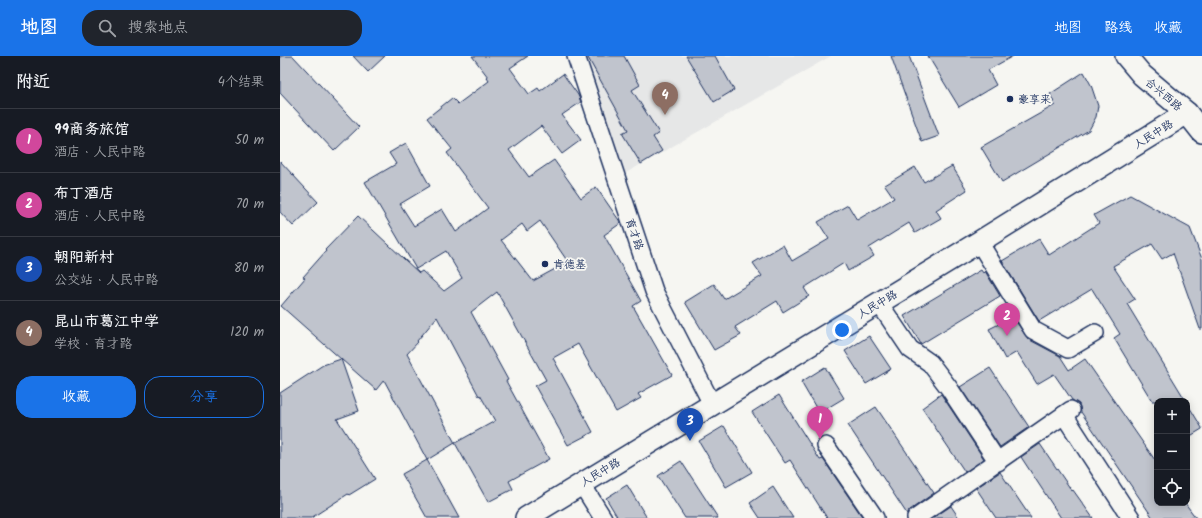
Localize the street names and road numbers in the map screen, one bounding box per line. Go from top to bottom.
street label: 合兴西路 [1141,74,1186,116]
street label: 人民中路 [1130,116,1177,154]
street label: 育才路 [620,216,648,253]
street label: 人民中路 [854,286,901,324]
street label: 人民中路 [577,454,624,492]

